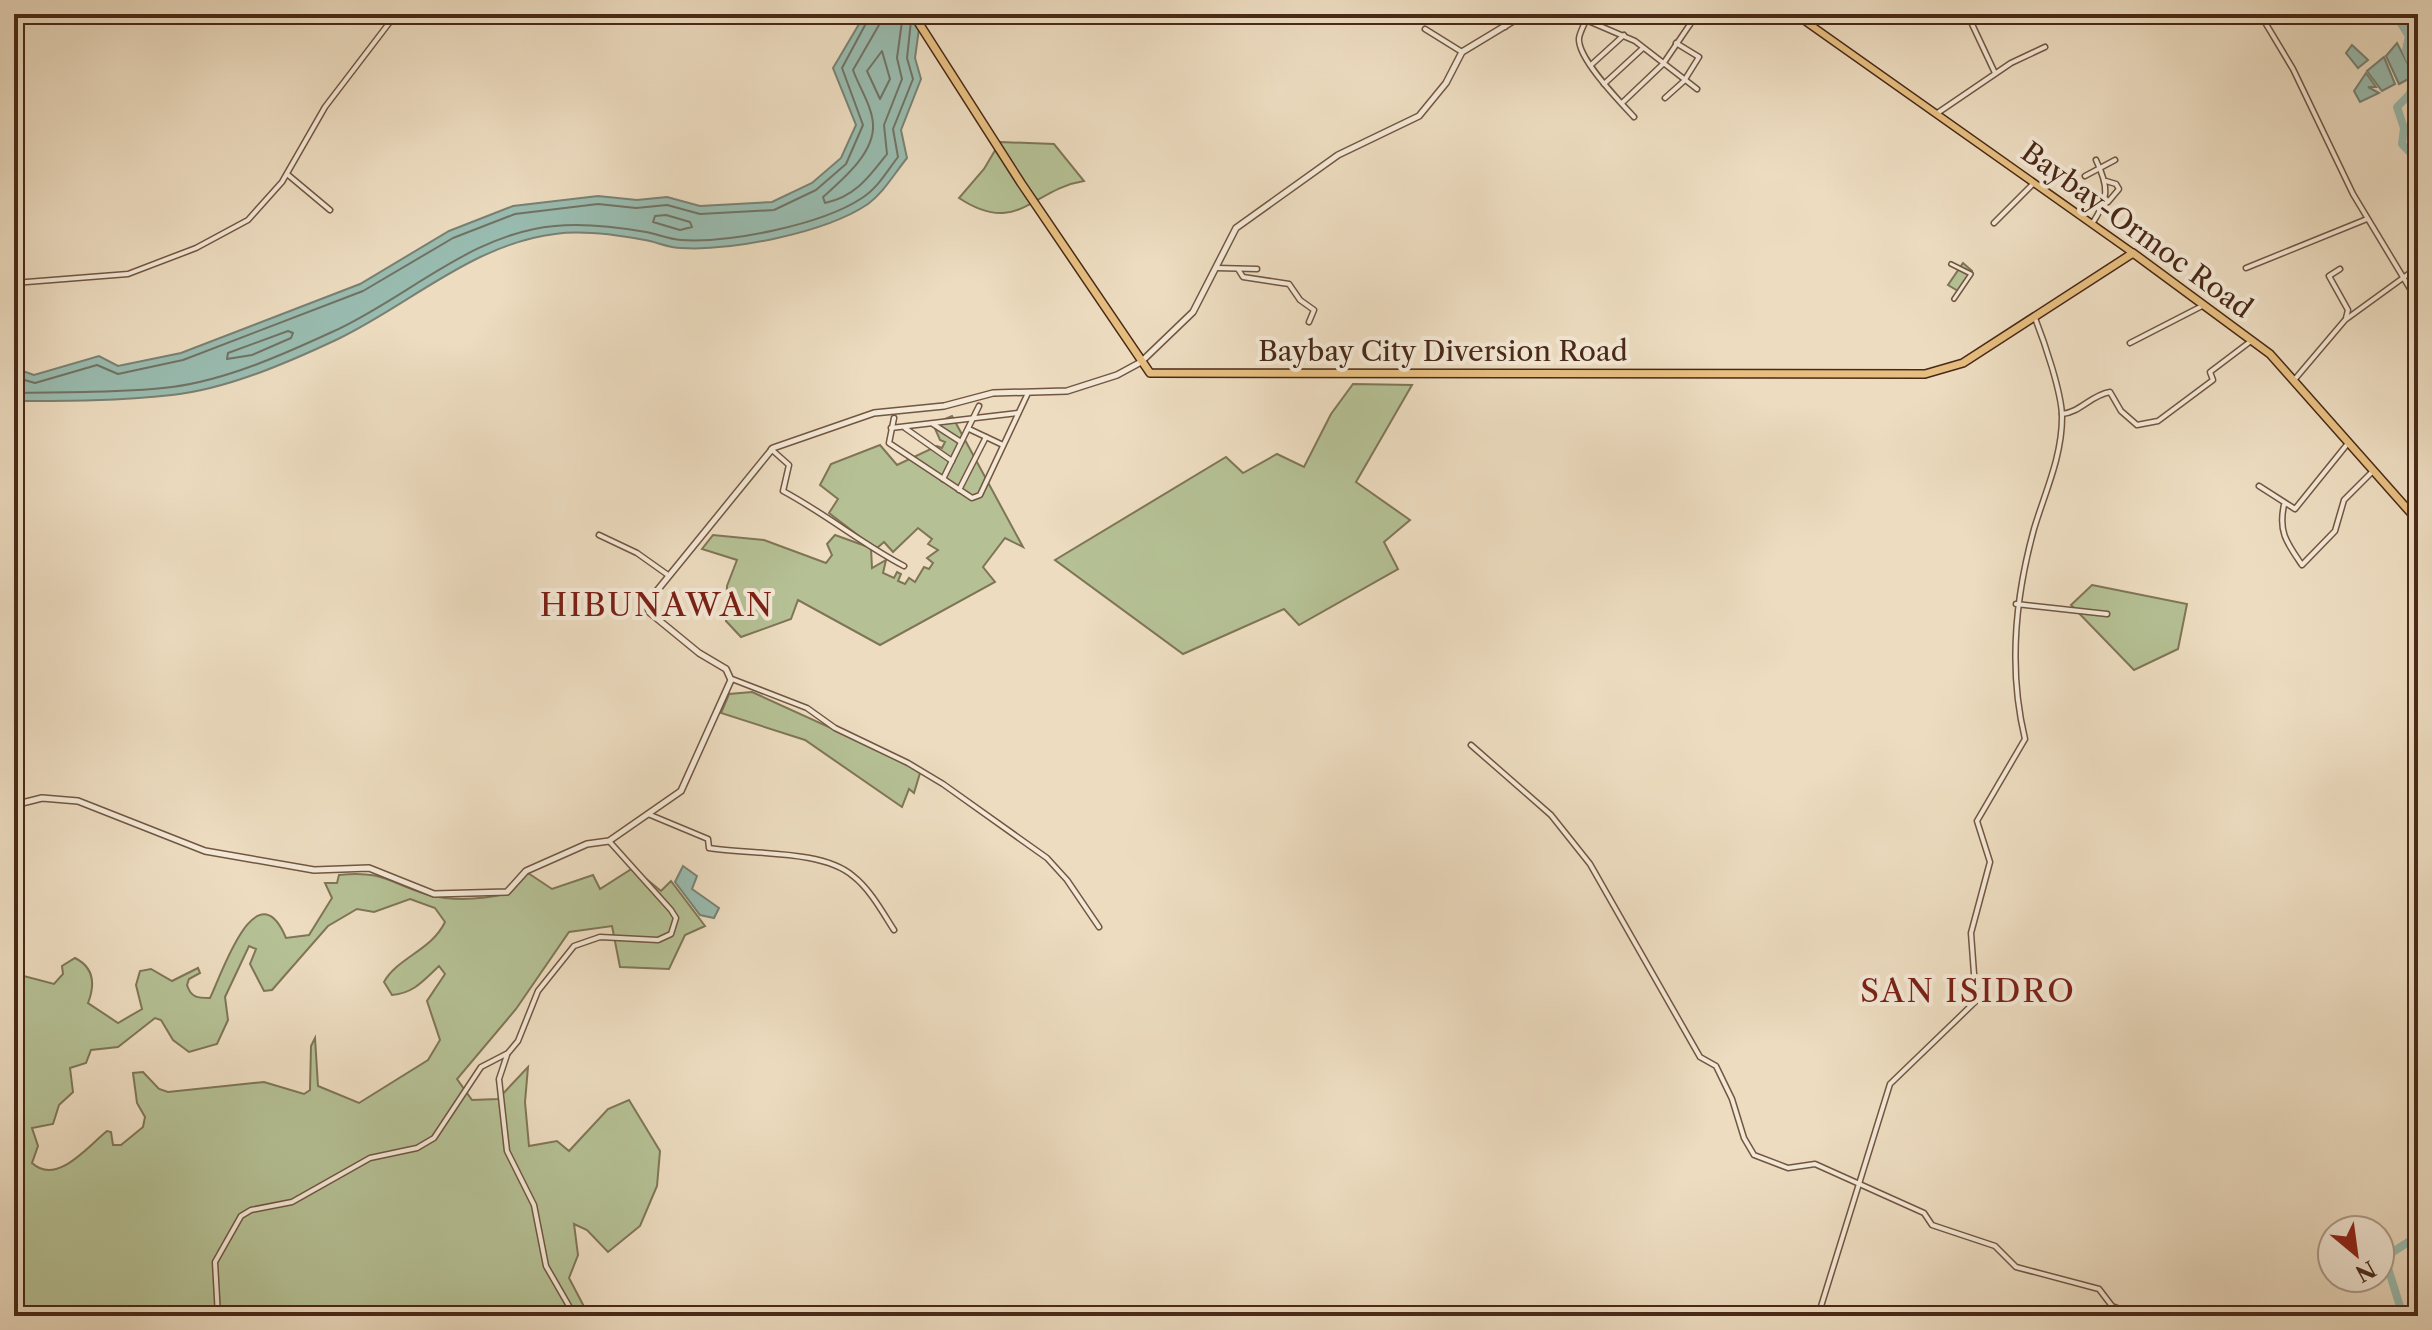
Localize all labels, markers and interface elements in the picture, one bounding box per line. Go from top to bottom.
street label: Baybay-Ormoc Road [2015,135,2259,325]
street label: Baybay City Diversion Road [1258,334,1628,368]
district label: HIBUNAWAN [540,585,774,624]
district label: SAN ISIDRO [1860,971,2076,1010]
north arrow [2316,1214,2396,1294]
text: N [2351,1255,2380,1287]

